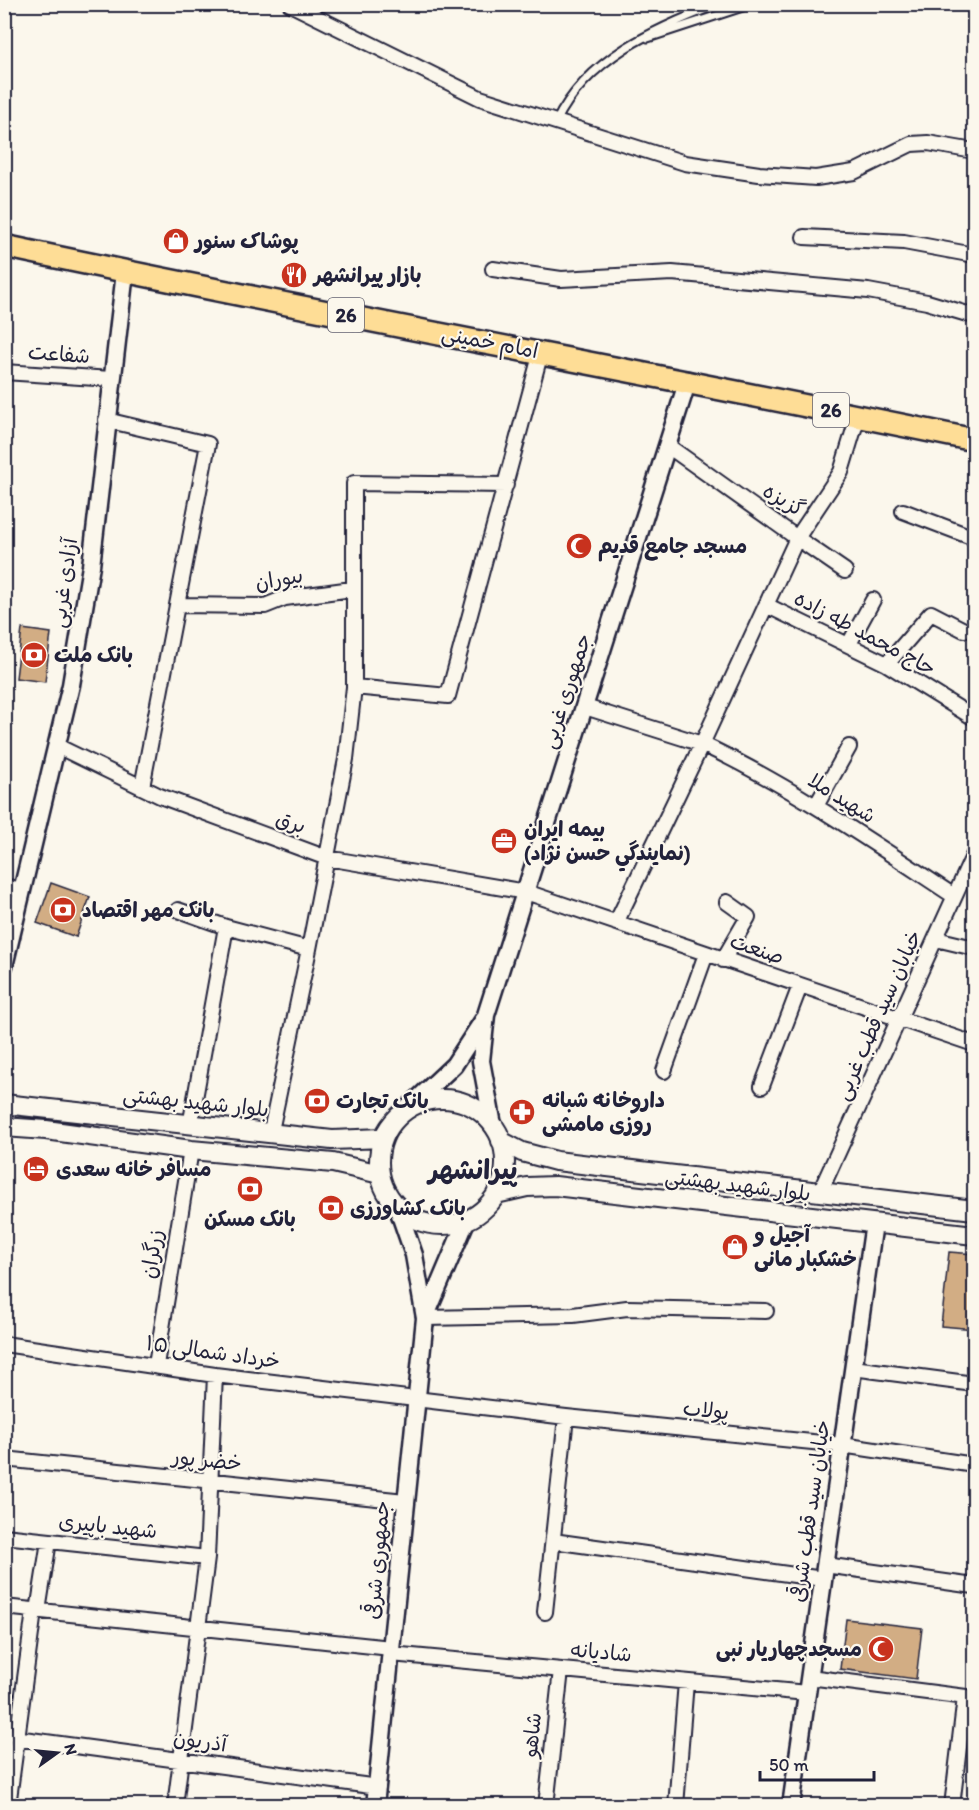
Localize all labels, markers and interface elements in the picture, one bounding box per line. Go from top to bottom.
shop icon: پوشاک سنور [161,226,191,256]
place label: پوشاک سنور [193,228,299,255]
restaurant icon: بازار پیرانشهر [279,260,309,290]
place label: بازار پیرانشهر [312,262,422,288]
road number: 26 [328,298,364,332]
street label: امام خمینی [439,320,541,367]
street label: شفاعت [27,339,91,368]
road number: 26 [813,393,849,427]
street label: گزیزه [759,477,810,522]
mosque icon: مسجد جامع قدیم [564,531,594,561]
place label: مسجد جامع قدیم [598,533,747,562]
street label: آزادی غربی [45,536,84,630]
street label: بیوران [253,562,305,597]
street label: حاج محمد طه زاده [789,585,940,682]
street label: جمهوری غربی [535,630,598,752]
bank icon: بانک ملت [19,640,49,670]
place label: بانک ملت [54,642,133,668]
street label: شهید ملا [804,767,881,828]
street label: برق [272,805,310,839]
place label: بيمه ايران (نمايندگي حسن نژاد) [524,816,691,872]
office icon: بيمه ايران (نمايندگي حسن نژاد) [489,826,519,856]
bank icon: بانک مهر اقتصاد [48,895,78,925]
place label: بانک مهر اقتصاد [82,897,214,923]
street label: خیابان سید قطب غربی [829,926,928,1105]
street label: صنعت [727,928,787,969]
street label: بلوار شهید بهشتی [122,1081,270,1124]
bank icon: بانک تجارت [302,1086,332,1116]
place label: داروخانه شبانه روزی مامشی [542,1087,665,1137]
place label: بانک تجارت [336,1088,429,1114]
pharmacy icon: داروخانه شبانه روزی مامشی [507,1097,537,1127]
district label: پیرانشهر [425,1153,518,1187]
hotel icon: مسافر خانه سعدی [21,1154,51,1184]
place label: مسافر خانه سعدی [56,1156,211,1181]
street label: بلوار شهید بهشتی [664,1163,812,1208]
bank icon: بانک مسکن [235,1174,265,1204]
bank icon: بانک کشاورزی [316,1193,346,1223]
place label: بانک کشاورزی [350,1195,466,1221]
place label: بانک مسکن [204,1206,296,1232]
place label: آجیل و خشکبار مانی [752,1222,857,1272]
street label: زرگران [135,1228,168,1280]
shop icon: آجیل و خشکبار مانی [720,1232,750,1262]
street label: ۱۵ خرداد شمالی [144,1330,282,1375]
street label: پولاب [682,1395,730,1425]
street label: خیابان سید قطب شرقی [784,1418,836,1604]
street label: خضر پور [169,1443,243,1477]
street label: جمهوری شرقی [359,1499,396,1621]
street label: شهید باپیری [57,1508,159,1544]
mosque icon: مسجدچهاریار نبی [866,1634,896,1664]
street label: شادیانه [569,1636,633,1667]
place label: مسجدچهاریار نبی [716,1636,862,1662]
street label: شاهو [517,1711,547,1761]
north arrow [27,1723,87,1783]
street label: آذریون [172,1724,229,1758]
text: N [60,1742,82,1757]
scale bar [760,1744,874,1782]
text: 50 m [769,1754,809,1776]

